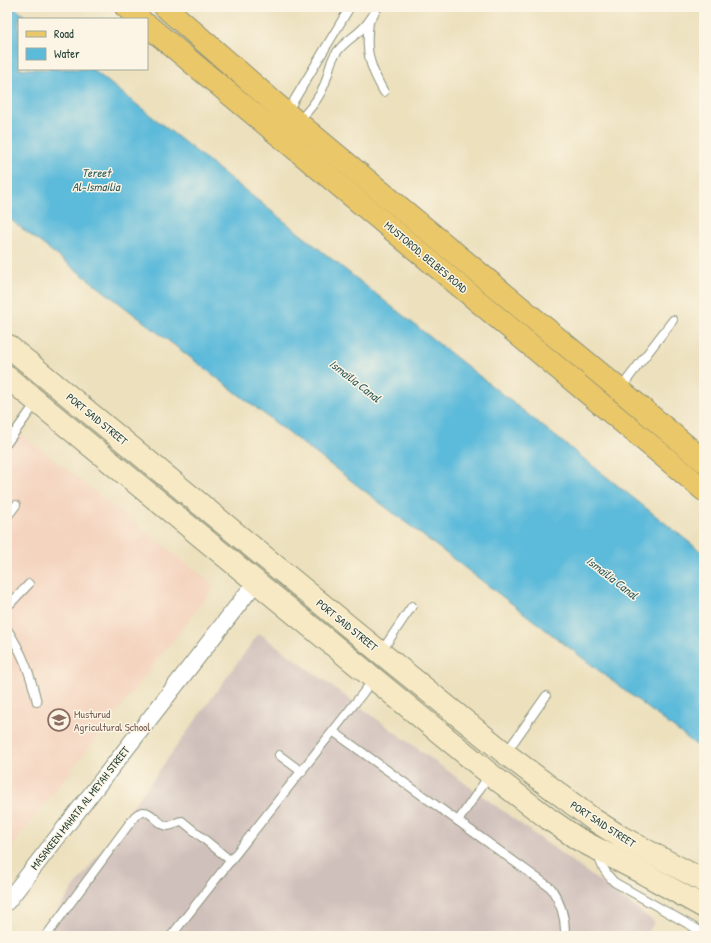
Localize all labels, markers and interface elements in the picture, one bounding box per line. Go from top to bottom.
legend [18,18,148,70]
text: Road [54,25,74,42]
text: Water [54,45,80,62]
water label: Tereet Al-Ismailia [72,164,121,195]
street label: MUSTOROD, BELBES ROAD [382,218,471,296]
water label: Ismaïlia Canal [326,355,385,407]
street label: PORT SAID STREET [63,390,131,449]
water label: Ismaïlia Canal [583,552,642,604]
street label: PORT SAID STREET [313,596,381,655]
school or university icon: Musturud Agricultural School [46,707,72,733]
place label: Musturud Agricultural School [74,707,151,734]
street label: MASAKEEN MAHATA AL MEYAH STREET [27,743,133,873]
street label: PORT SAID STREET [568,798,639,851]

